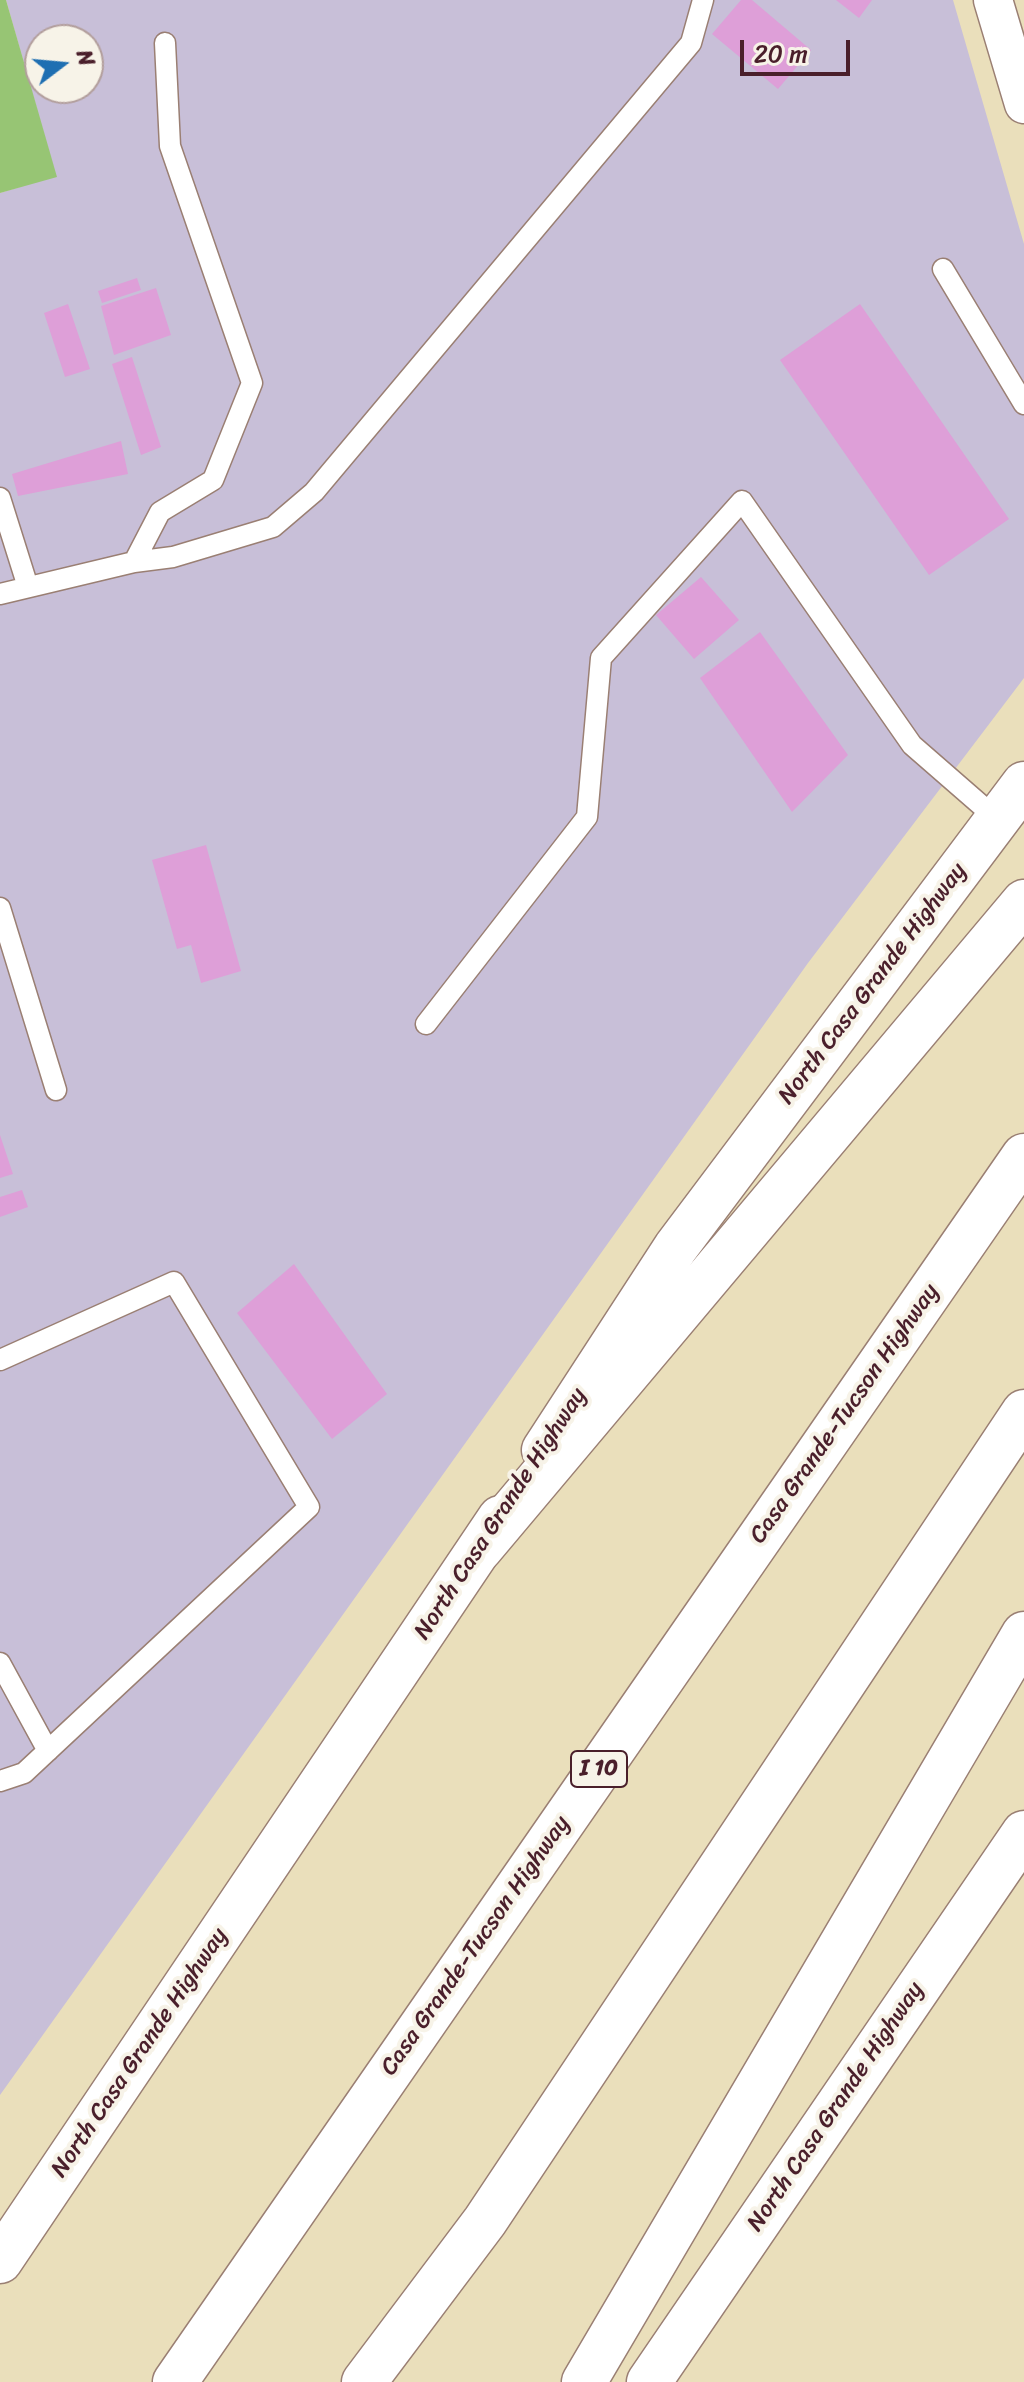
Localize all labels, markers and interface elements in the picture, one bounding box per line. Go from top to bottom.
north arrow [24,24,104,104]
scale bar [744,24,854,74]
text: 20 m [754,33,808,75]
text: N [65,45,106,71]
street label: North Casa Grande Highway [773,858,973,1110]
street label: Casa Grande-Tucson Highway [744,1279,946,1549]
street label: North Casa Grande Highway [409,1383,593,1645]
road number: I 10 [571,1751,627,1787]
street label: Casa Grande-Tucson Highway [375,1811,577,2081]
street label: North Casa Grande Highway [46,1923,234,2183]
street label: North Casa Grande Highway [742,1977,930,2237]

